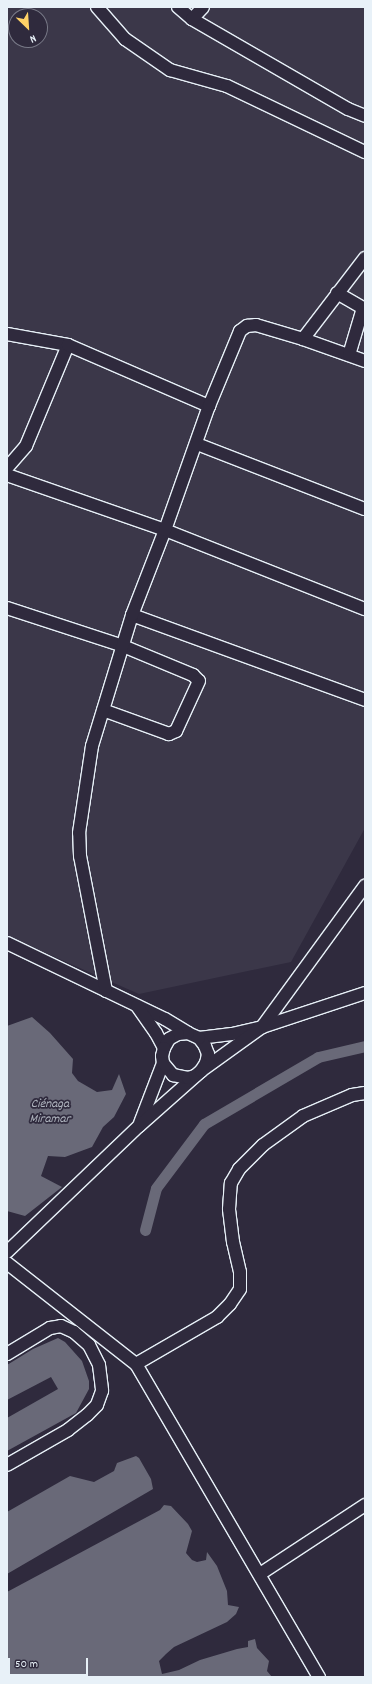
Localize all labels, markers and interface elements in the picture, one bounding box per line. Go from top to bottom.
north arrow [8,8,48,48]
text: N [27,30,38,46]
water label: Ciénaga Miramar [30,1098,70,1129]
scale bar [10,1650,90,1676]
text: 50 m [15,1656,38,1673]

